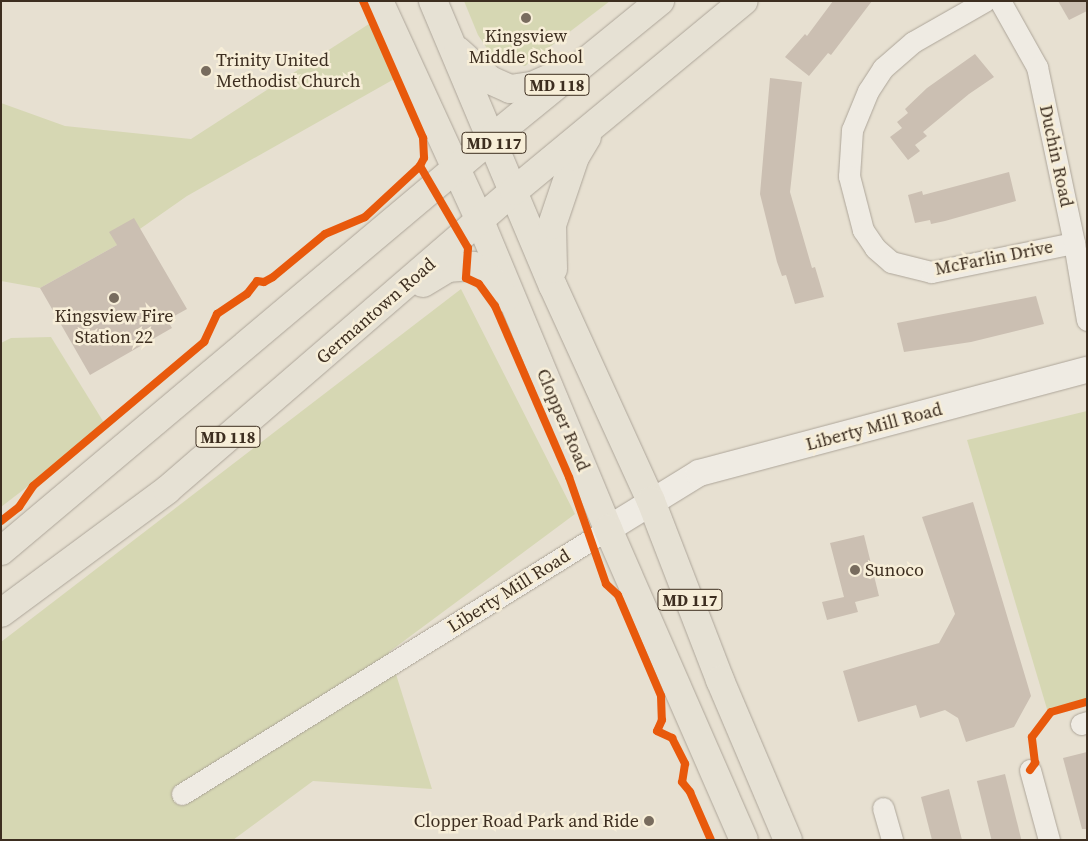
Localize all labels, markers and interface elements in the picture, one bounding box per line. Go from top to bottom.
marker: Kingsview Middle School [520,12,532,24]
place label: Kingsview Middle School [469,26,583,68]
place label: Trinity United Methodist Church [216,50,360,92]
marker: Trinity United Methodist Church [200,65,212,77]
road number: MD 118 [523,72,591,98]
street label: Duchin Road [1035,103,1077,209]
road number: MD 117 [460,130,528,156]
street label: McFarlin Drive [933,236,1055,280]
street label: Germantown Road [312,253,440,369]
marker: Kingsview Fire Station 22 [108,292,120,304]
place label: Kingsview Fire Station 22 [54,306,174,348]
street label: Clopper Road [532,366,594,474]
street label: Liberty Mill Road [804,398,944,456]
road number: MD 118 [194,424,262,451]
street label: Liberty Mill Road [444,545,574,637]
place label: Sunoco [865,559,924,581]
marker: Sunoco [849,564,861,576]
road number: MD 117 [656,586,724,614]
place label: Clopper Road Park and Ride [414,810,639,832]
marker: Clopper Road Park and Ride [643,815,655,827]

